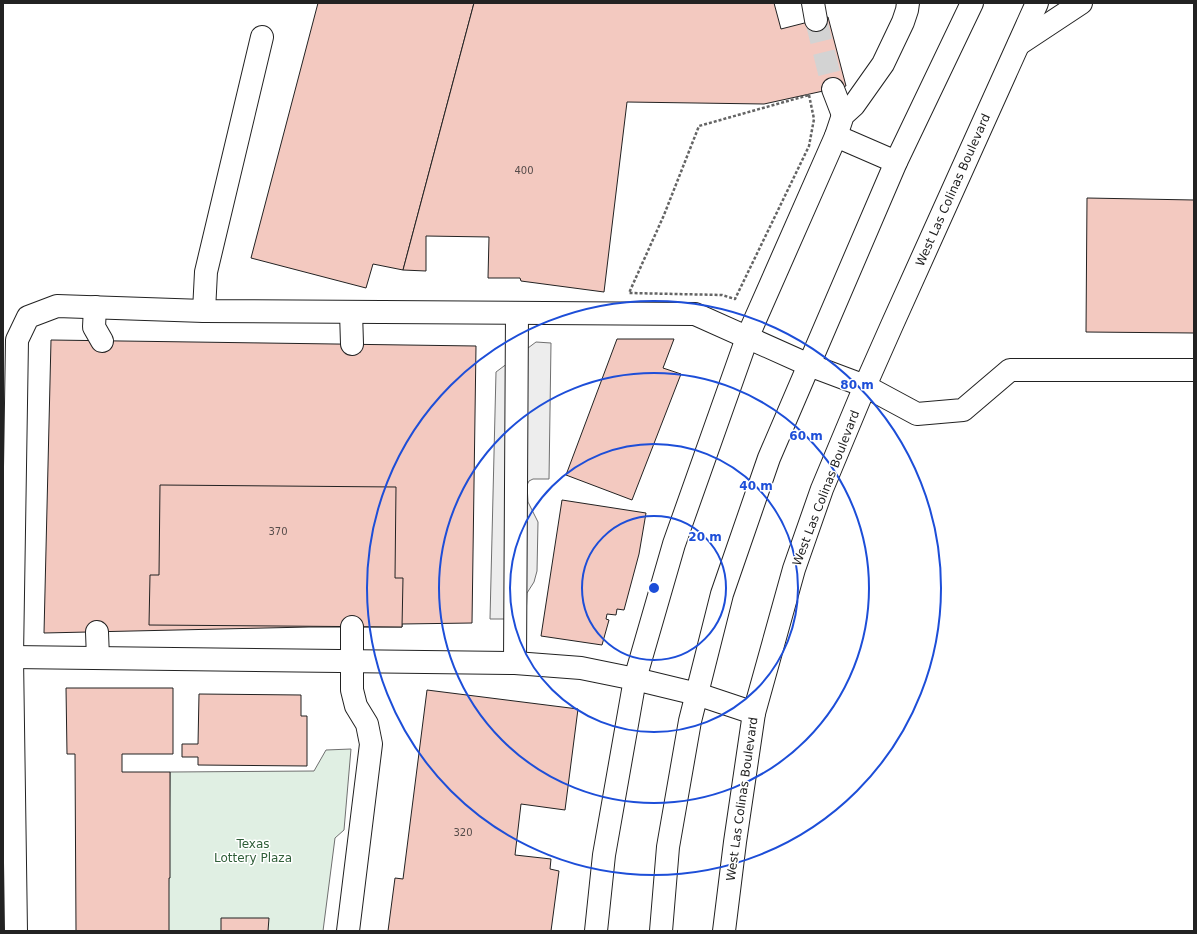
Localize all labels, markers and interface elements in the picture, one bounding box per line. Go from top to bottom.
street label: West Las Colinas Boulevard [913,112,993,268]
house number: 400 [514,165,534,176]
text: 80 m [840,378,874,392]
street label: West Las Colinas Boulevard [790,408,862,568]
text: 60 m [789,429,823,443]
text: 40 m [739,479,773,493]
house number: 370 [268,526,288,537]
text: 20 m [688,530,722,544]
centre of rings [647,581,661,595]
street label: West Las Colinas Boulevard [724,716,760,882]
house number: 320 [453,827,473,838]
park label: Texas Lottery Plaza [214,837,292,865]

